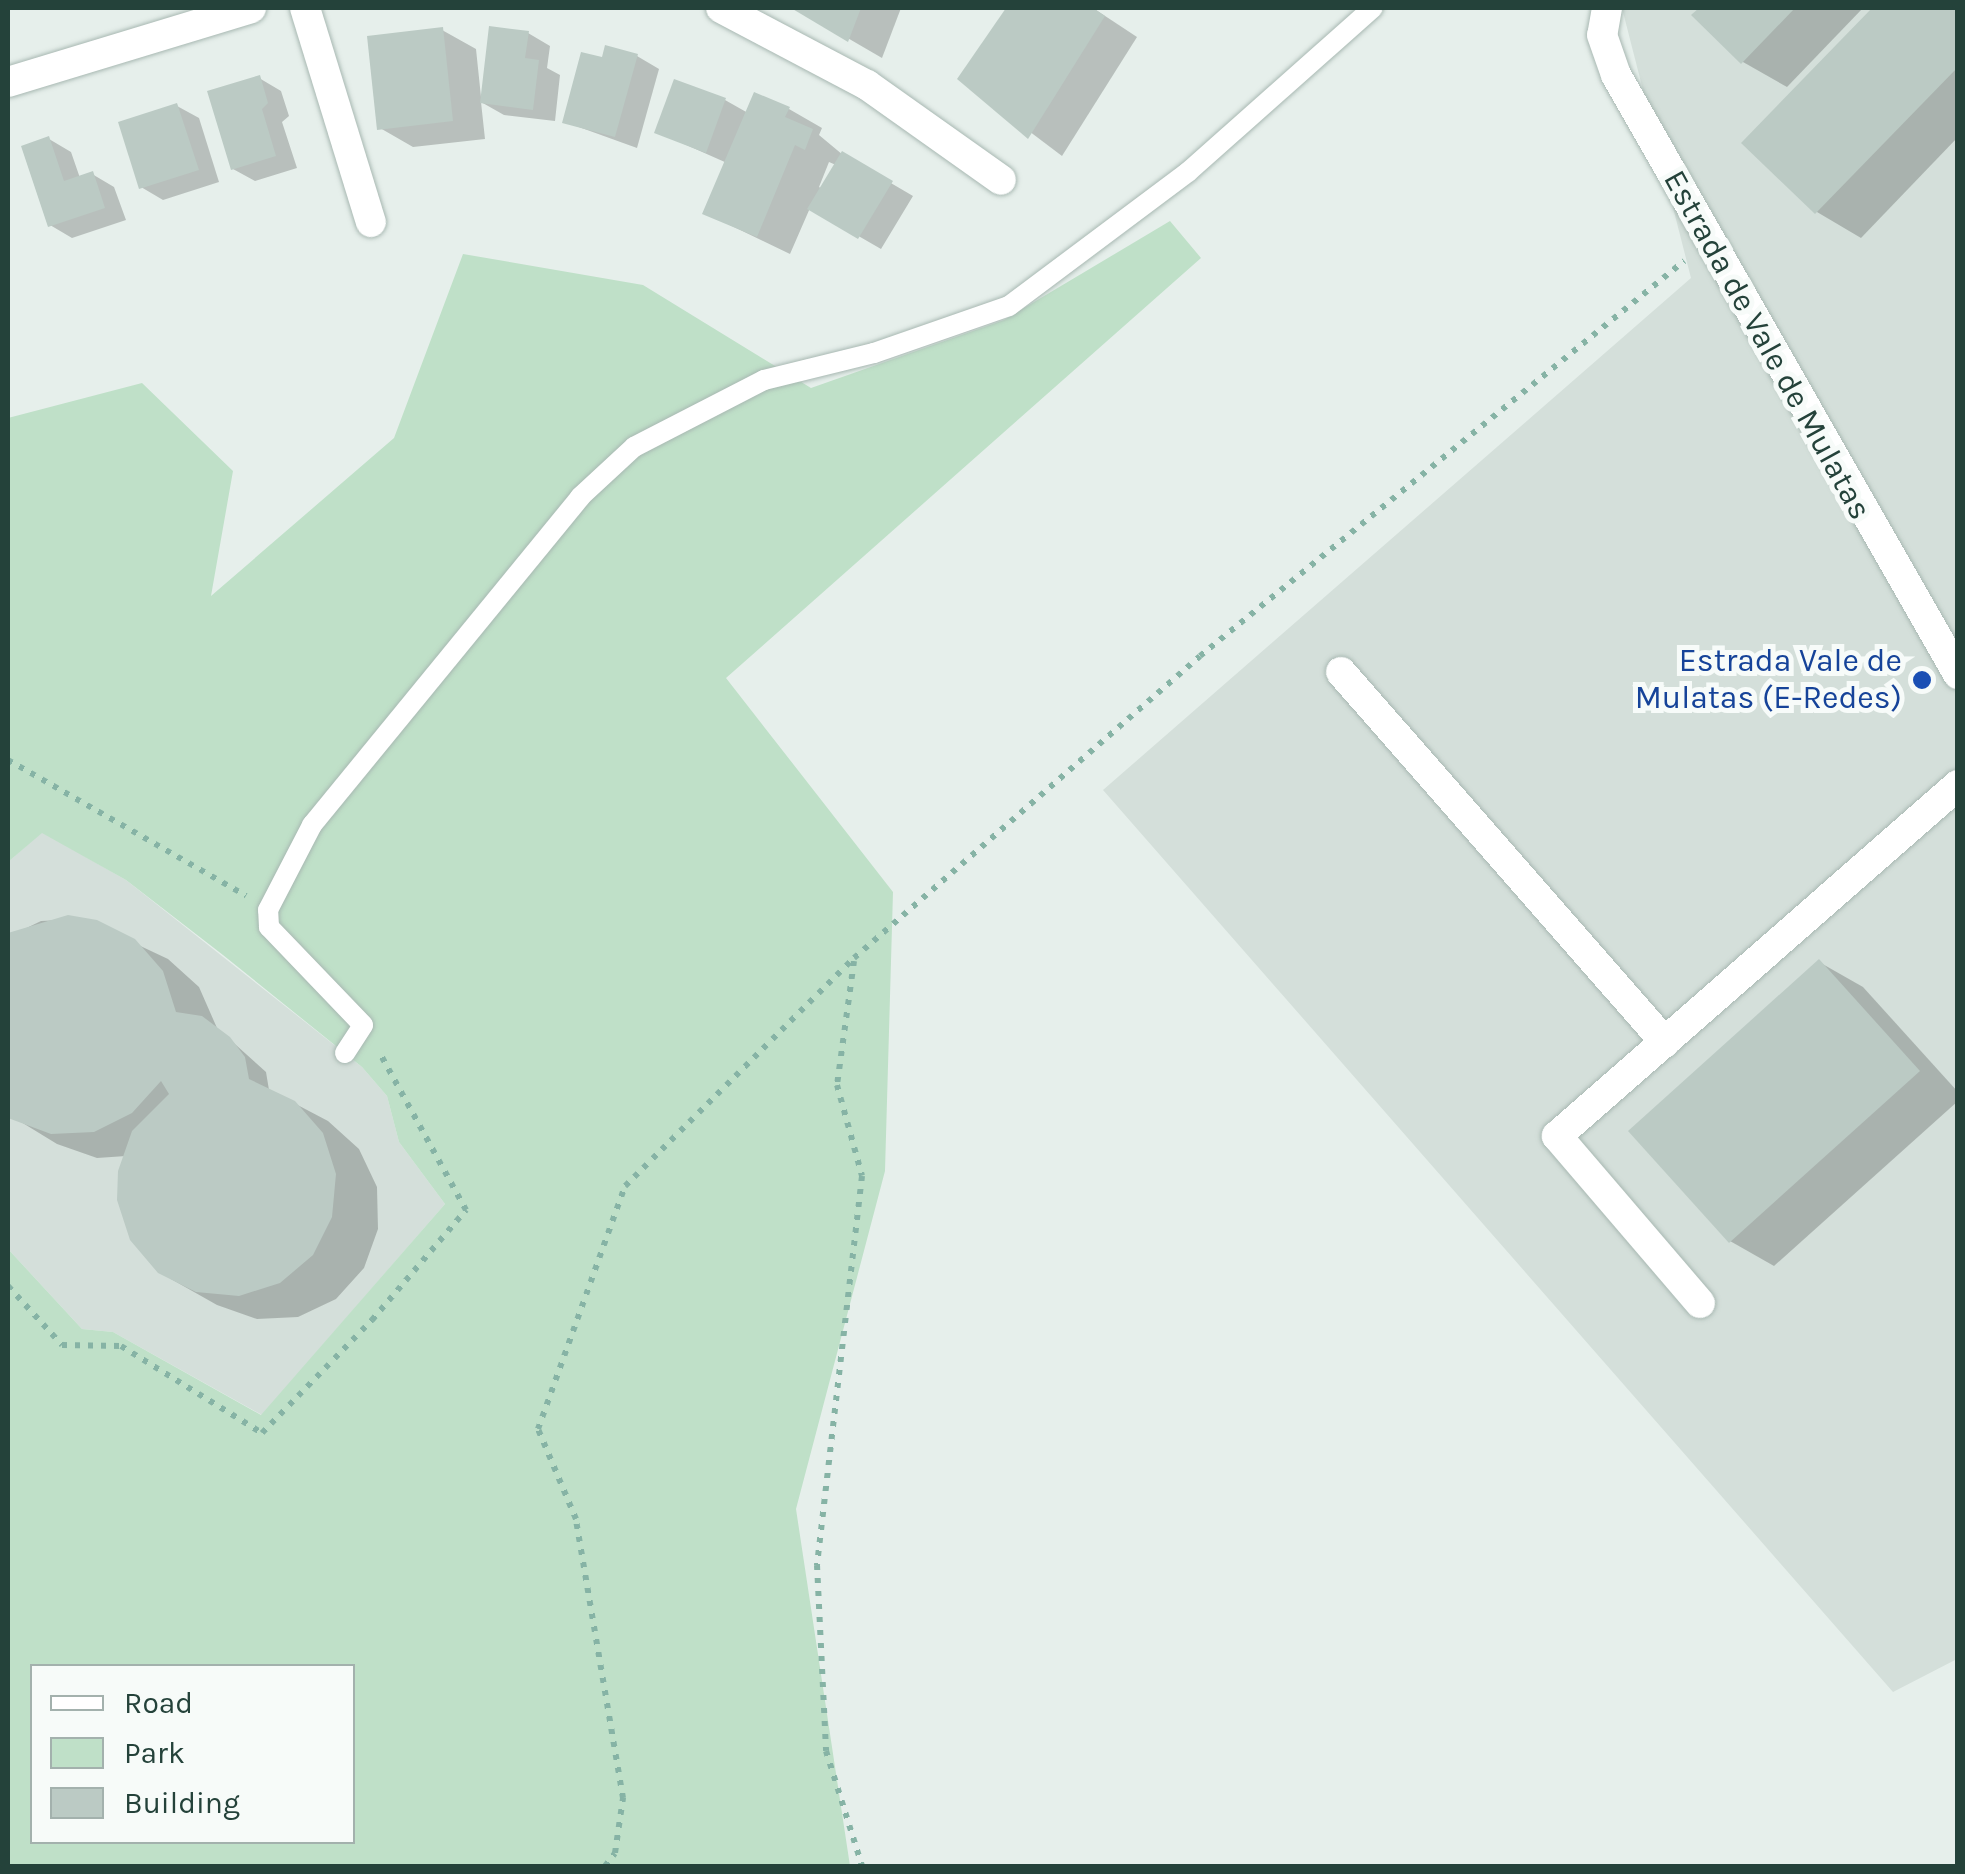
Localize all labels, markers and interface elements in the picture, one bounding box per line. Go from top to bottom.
street label: Estrada de Vale de Mulatas [1655,164,1879,526]
place label: Estrada Vale de Mulatas (E-Redes) [1635,643,1902,718]
marker: Estrada Vale de Mulatas (E-Redes) [1911,669,1933,691]
legend [30,1664,355,1844]
text: Road [124,1685,193,1721]
text: Park [124,1735,185,1771]
text: Building [124,1785,240,1821]

